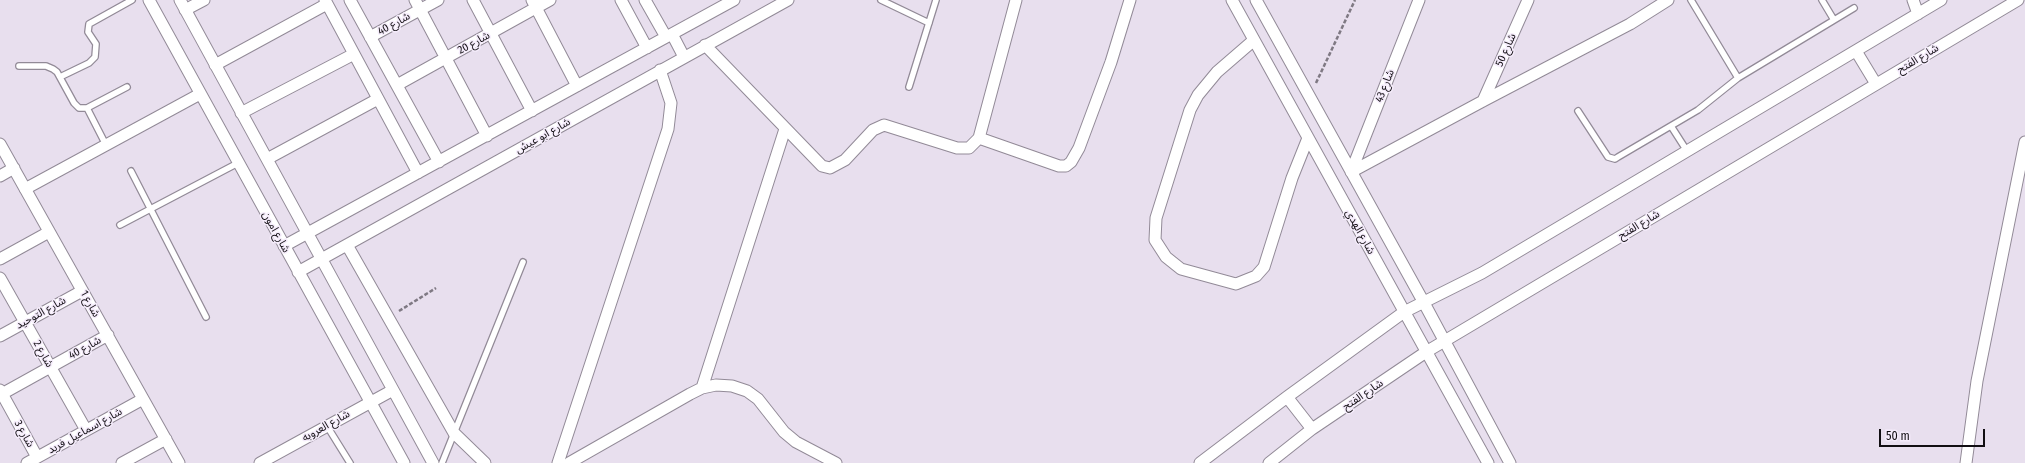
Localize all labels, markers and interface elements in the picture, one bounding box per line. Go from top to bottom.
street label: شارع 40 [375,10,413,38]
street label: شارع 20 [456,29,492,57]
street label: شارع 50 [1493,31,1519,69]
street label: شارع الفتح [1895,41,1941,77]
street label: شارع 43 [1373,68,1397,104]
street label: شارع ابو عيش [513,115,573,157]
street label: شارع الهدي [1342,207,1378,257]
street label: شارع الفتح [1616,207,1662,243]
street label: شارع امون [259,209,293,255]
street label: شارع 1 [77,288,103,320]
street label: شارع التوحيد [14,294,68,332]
street label: شارع 40 [66,334,104,362]
street label: شارع 2 [30,338,56,370]
street label: شارع الفتح [1340,377,1386,413]
street label: شارع اسماعيل فريد [45,405,125,457]
street label: شارع العروبه [300,407,352,445]
street label: شارع 3 [11,418,37,450]
scale bar [1881,421,1987,447]
text: 50 m [1886,429,1910,443]

